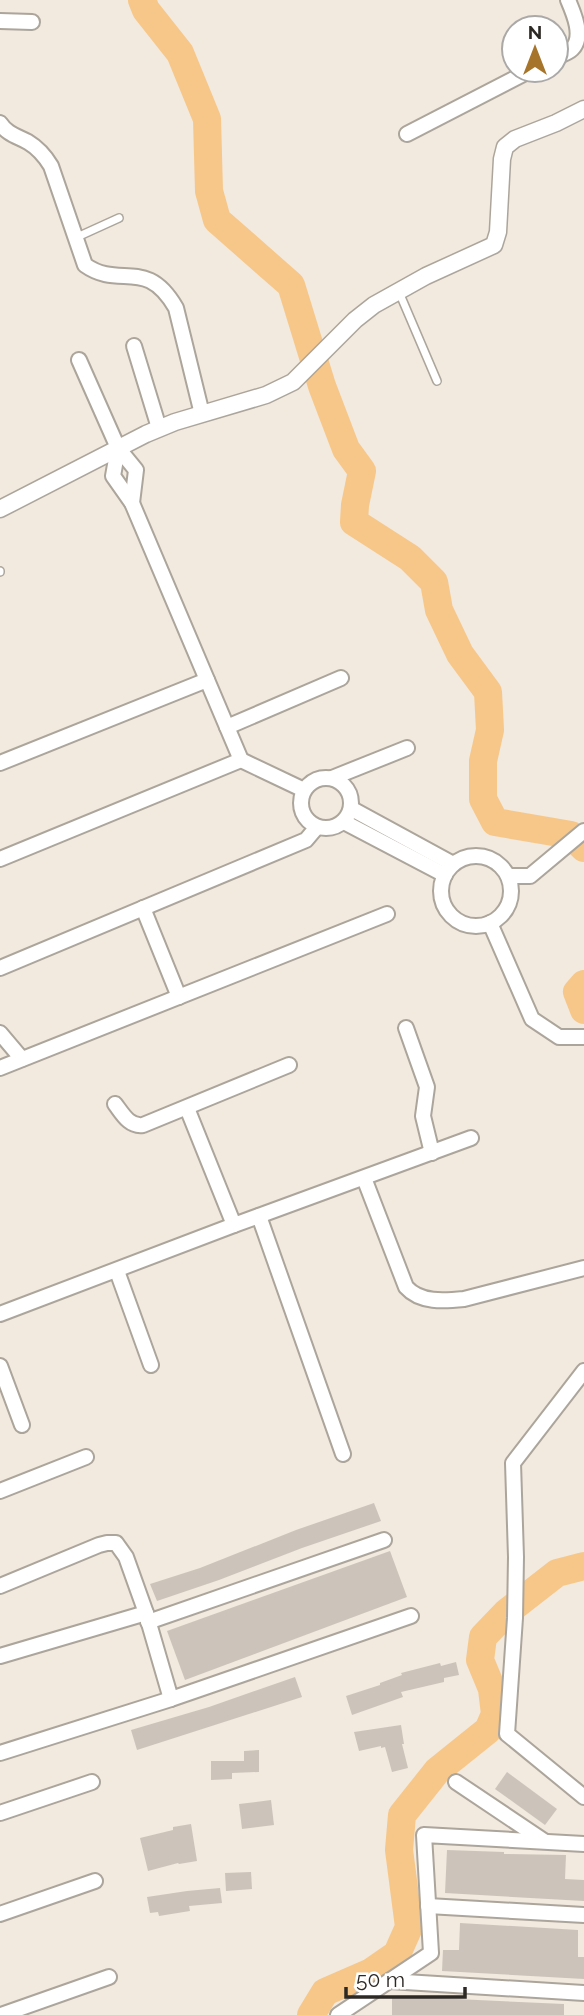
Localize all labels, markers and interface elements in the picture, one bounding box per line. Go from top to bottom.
north arrow [500,14,570,84]
text: N [528,21,542,43]
scale bar [346,1955,465,1999]
text: 50 m [356,1967,405,1992]

